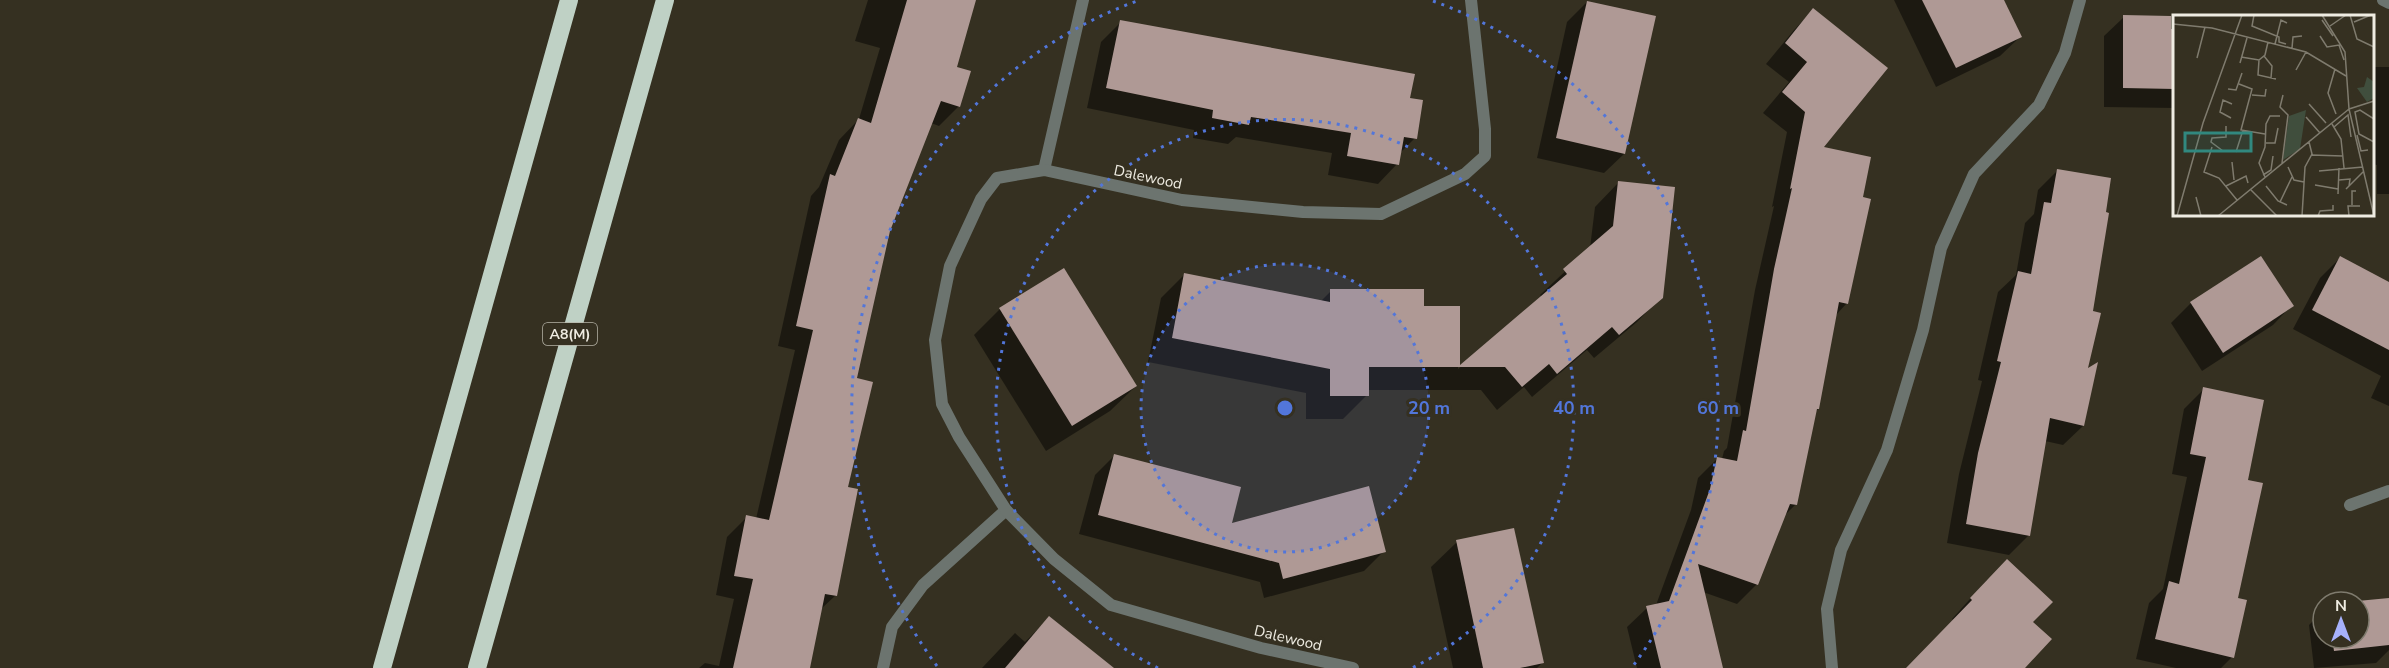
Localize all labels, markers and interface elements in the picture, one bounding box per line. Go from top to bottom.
inset map [2173,15,2374,216]
street label: Dalewood [1112,160,1184,194]
road number: A8(M) [543,323,597,345]
text: 20 m [1408,396,1450,420]
text: 40 m [1553,396,1595,420]
text: 60 m [1697,396,1739,420]
centre of rings [1275,398,1295,418]
north arrow [2311,590,2371,650]
text: N [2335,595,2347,617]
street label: Dalewood [1252,620,1324,656]

